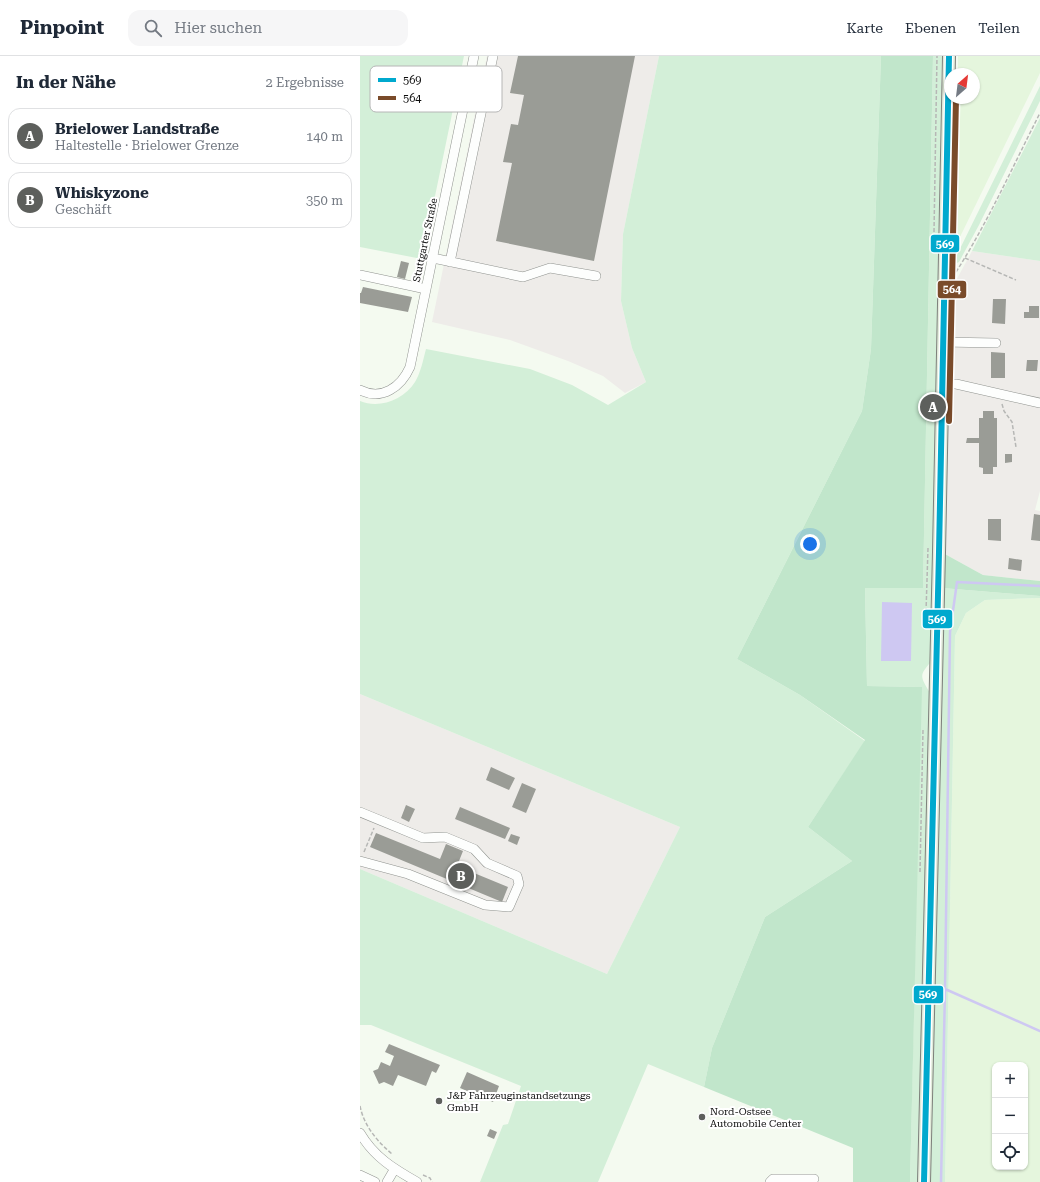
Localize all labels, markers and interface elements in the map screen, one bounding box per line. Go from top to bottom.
search box [128,10,408,46]
text: Pinpoint [20,16,104,39]
icon: search [142,17,164,39]
text: Hier suchen [174,19,262,37]
text: Karte [847,20,883,36]
text: Ebenen [905,20,956,36]
text: Teilen [978,20,1020,36]
legend [370,66,502,112]
north arrow [944,68,980,104]
text: In der Nähe [16,72,116,92]
text: 569 [403,74,421,87]
text: 2 Ergebnisse [266,75,344,90]
text: 564 [403,92,422,105]
text: Brielower Landstraße [55,120,219,138]
text: A [25,129,35,144]
text: 140 m [306,129,343,144]
text: Haltestelle · Brielower Grenze [55,138,239,153]
text: Whiskyzone [55,184,149,202]
text: B [25,193,35,208]
text: 350 m [306,193,343,208]
street label: Stuttgarter Straße [411,196,439,283]
text: Geschäft [55,202,112,217]
line badge: 569 [930,234,960,253]
text: 569 [936,238,954,251]
line badge: 564 [937,280,967,299]
text: 564 [943,283,962,296]
pin: A [920,392,946,422]
your location [800,534,820,554]
line badge: 569 [922,609,953,629]
text: 569 [928,613,946,626]
pin: B [448,861,474,891]
line badge: 569 [913,985,944,1004]
text: 569 [919,988,937,1001]
map controls [992,1062,1028,1170]
button: + [992,1062,1028,1098]
place label: J&P Fahrzeuginstandsetzungs GmbH [447,1090,591,1113]
marker: J&P Fahrzeuginstandsetzungs GmbH [434,1096,444,1106]
button: − [992,1098,1028,1134]
place label: Nord-Ostsee Automobile Center [710,1106,801,1129]
marker: Nord-Ostsee Automobile Center [697,1112,707,1122]
button: locate [992,1134,1028,1170]

